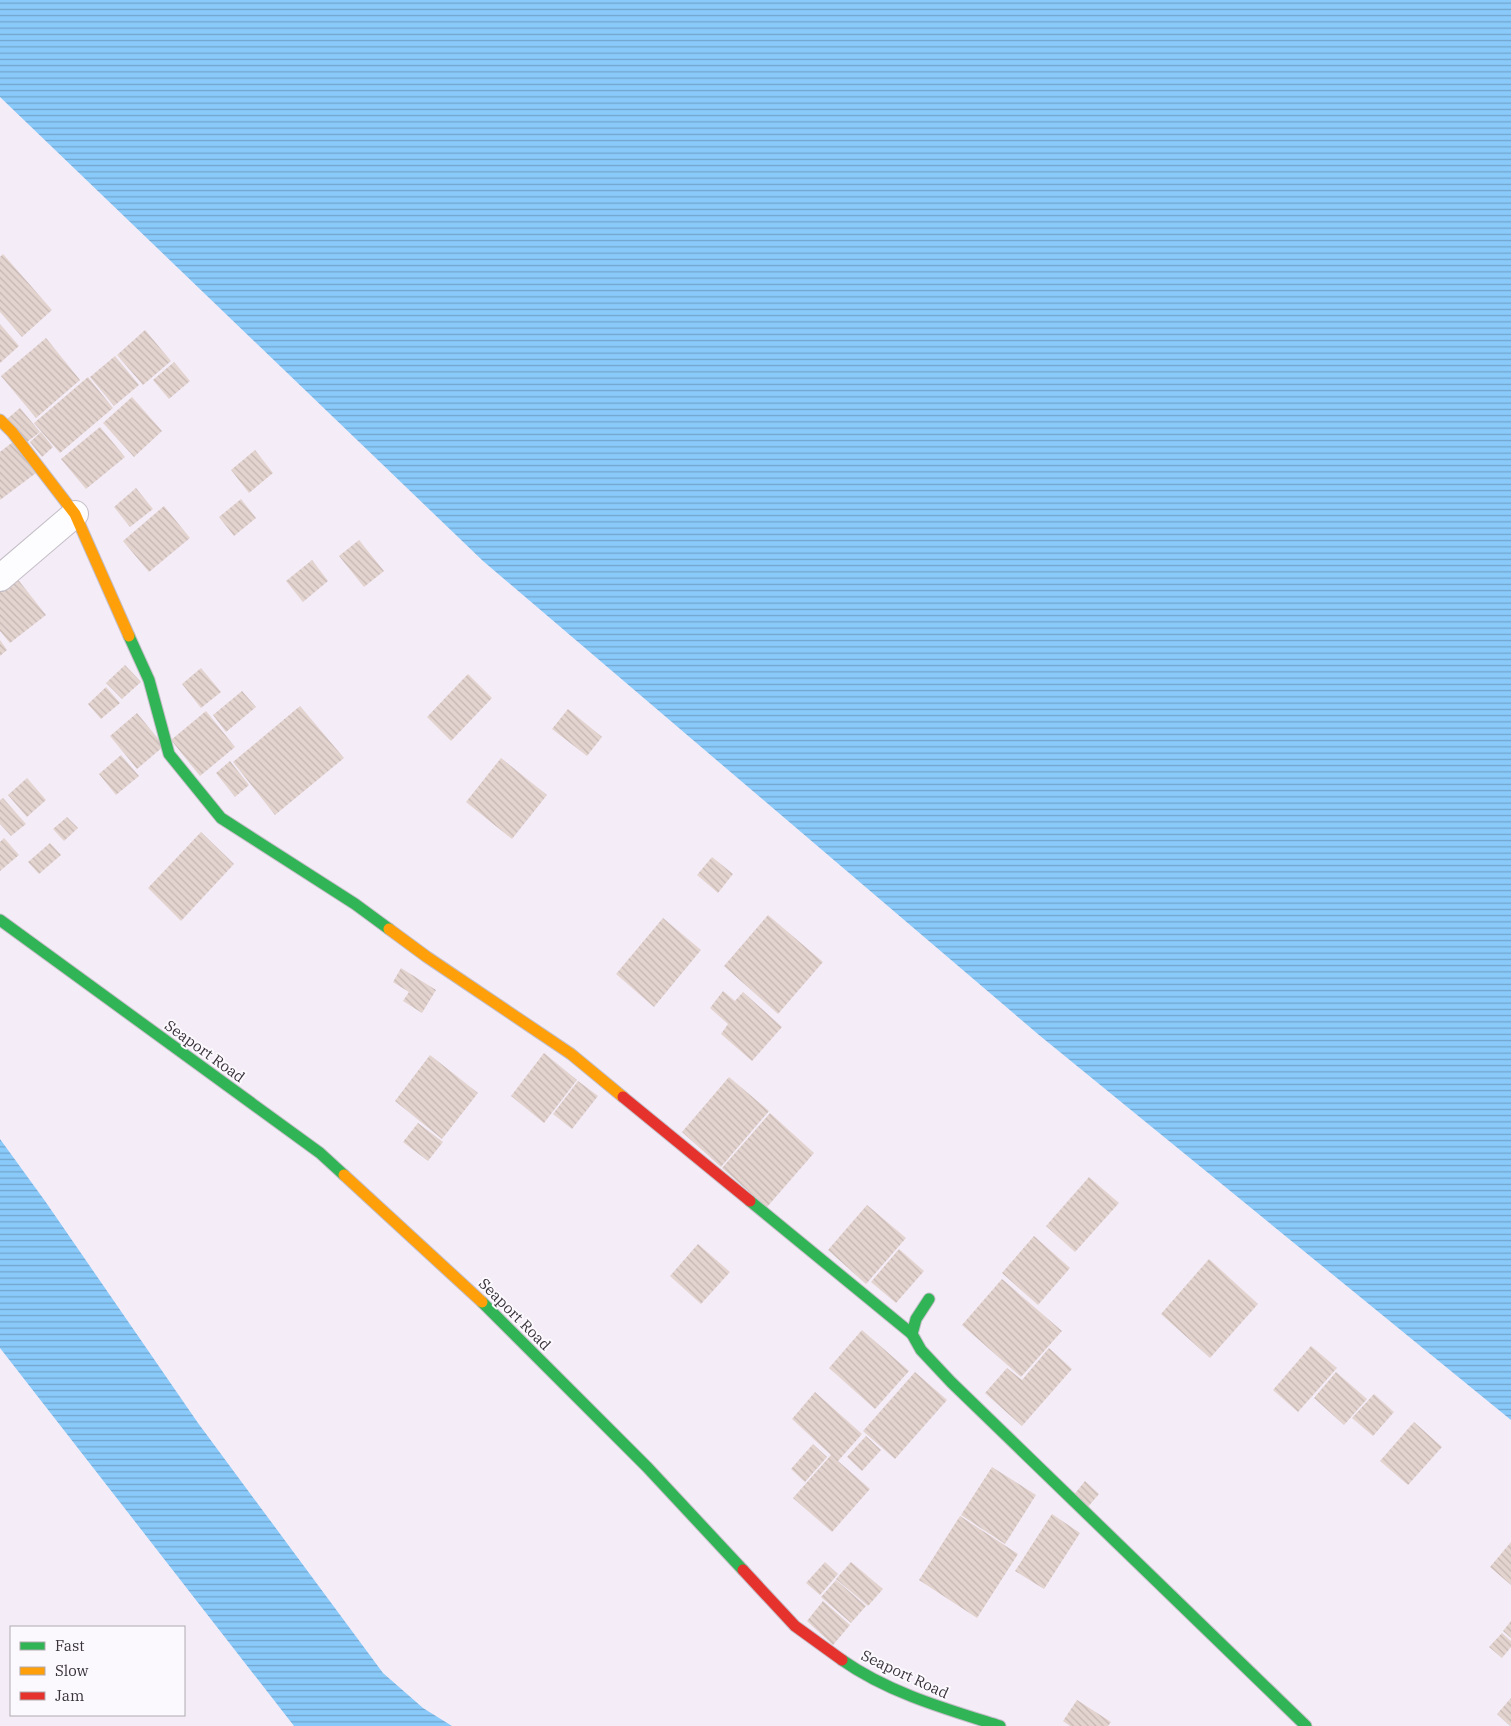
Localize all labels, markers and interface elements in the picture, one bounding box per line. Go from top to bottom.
street label: Seaport Road [161,1016,249,1086]
street label: Seaport Road [475,1274,555,1354]
legend [10,1626,185,1716]
text: Fast [55,1636,85,1655]
street label: Seaport Road [858,1645,952,1703]
text: Slow [55,1661,89,1680]
text: Jam [55,1686,84,1705]

